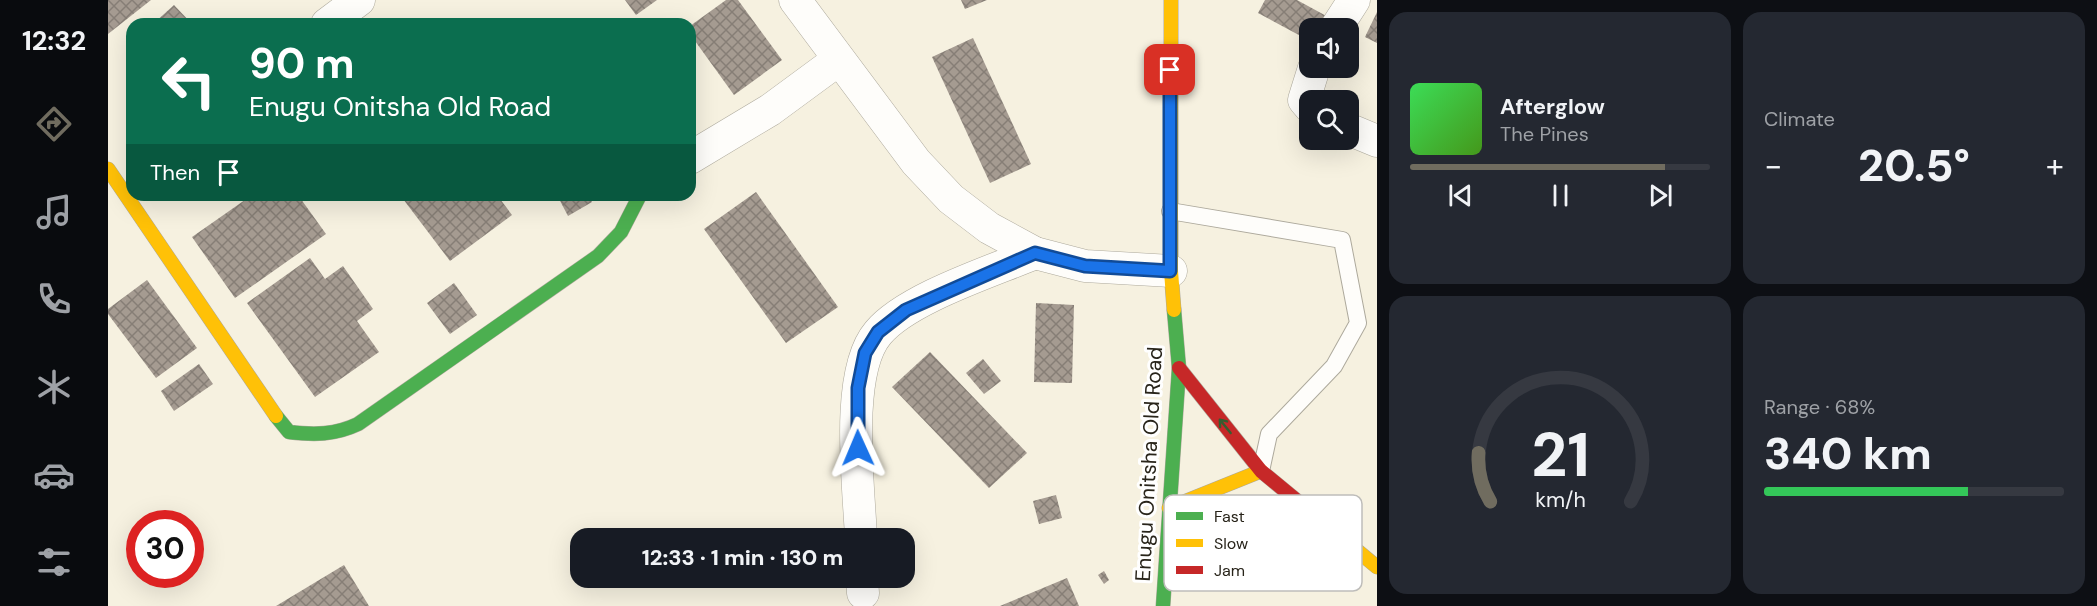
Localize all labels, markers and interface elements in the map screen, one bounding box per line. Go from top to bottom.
map controls [1299,18,1359,150]
button: sound [1299,18,1359,78]
text: 12:32 [22,23,86,58]
text: 90 m [249,36,355,91]
icon: left [150,42,228,120]
pin [1144,44,1195,95]
icon: arrive [1153,53,1186,86]
text: Enugu Onitsha Old Road [249,89,551,124]
button: search [1299,90,1359,150]
text: Afterglow [1500,92,1605,121]
icon: directions [33,103,75,145]
text: Climate [1764,106,1835,132]
text: The Pines [1500,121,1589,147]
text: 20.5° [1858,136,1970,195]
text: − [1764,144,1782,187]
text: + [2046,144,2064,187]
icon: arrive [212,156,245,189]
text: Then [150,158,200,187]
icon: previous [1444,179,1477,212]
icon: pause [1544,179,1577,212]
icon: next [1644,179,1677,212]
icon: music [33,191,75,233]
icon: phone [33,278,75,320]
street label: Enugu Onitsha Old Road [1129,346,1169,582]
icon: climate [33,366,75,408]
text: Range · 68% [1764,394,1875,420]
text: 21 [1531,414,1589,495]
position arrow [826,416,890,480]
one-way arrow [1218,418,1231,434]
text: 340 km [1764,424,1932,483]
icon: car [33,454,75,496]
text: km/h [1535,486,1585,514]
legend [1164,495,1362,591]
text: Fast [1214,506,1245,527]
speed limit sign: 30 [126,510,204,588]
text: Slow [1214,533,1248,554]
icon: filters [33,541,75,583]
text: 12:33 · 1 min · 130 m [642,543,843,572]
text: Jam [1214,560,1245,581]

